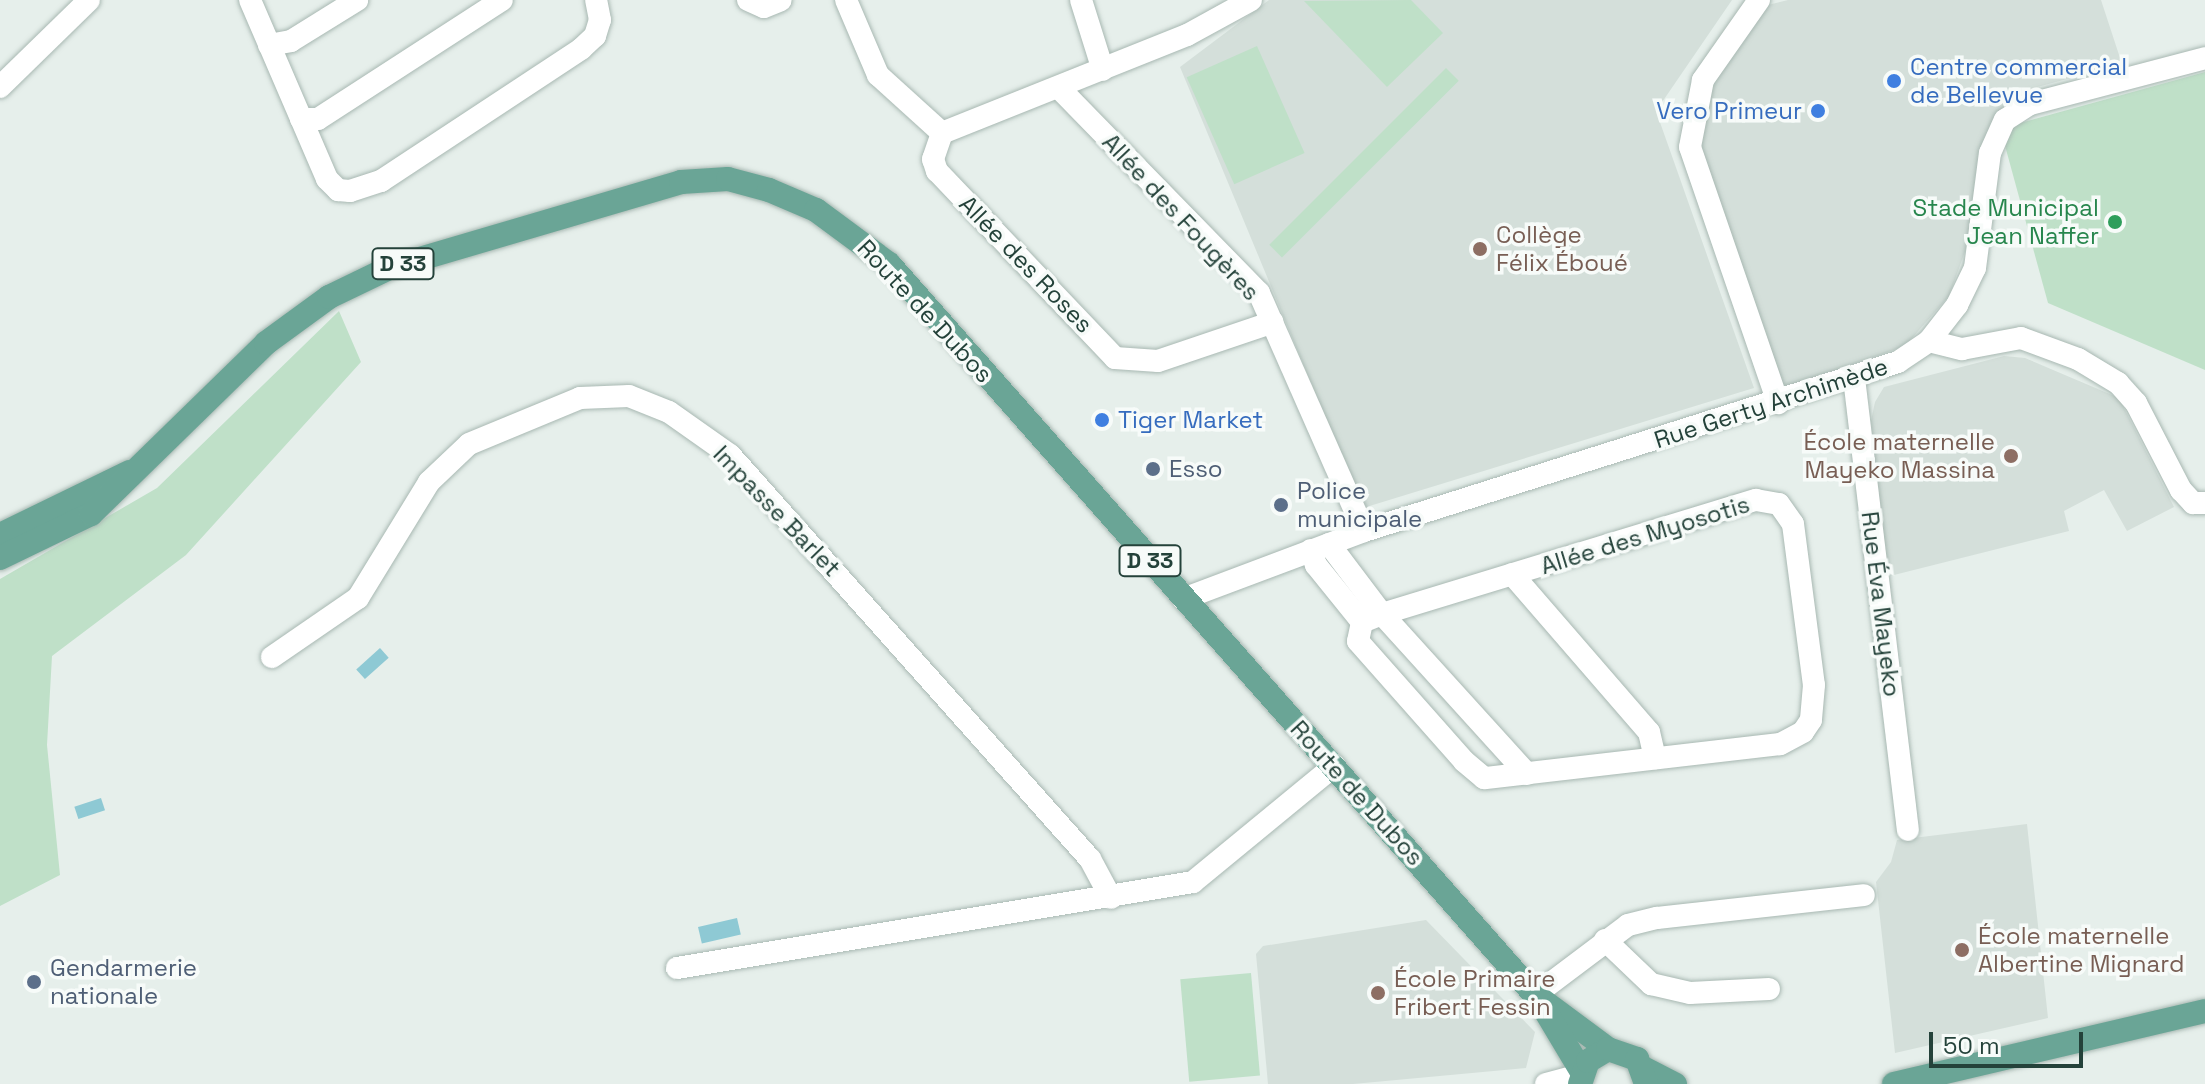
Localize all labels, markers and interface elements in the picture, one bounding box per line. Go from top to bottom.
place label: Centre commercial de Bellevue [1910,53,2127,109]
marker: Centre commercial de Bellevue [1885,72,1903,90]
place label: Vero Primeur [1656,97,1802,125]
marker: Vero Primeur [1809,102,1827,120]
street label: Allée des Fougères [1096,128,1266,306]
street label: Allée des Roses [953,189,1099,339]
place label: Stade Municipal Jean Naffer [1913,194,2099,250]
marker: Stade Municipal Jean Naffer [2106,213,2124,231]
place label: Collège Félix Éboué [1496,221,1628,277]
street label: Route de Dubos [851,234,999,388]
marker: Collège Félix Éboué [1471,240,1489,258]
road number: D 33 [371,246,435,282]
street label: Rue Gerty Archimède [1650,352,1892,454]
place label: Tiger Market [1118,406,1263,434]
marker: Tiger Market [1093,411,1111,429]
place label: École maternelle Mayeko Massina [1804,428,1995,484]
street label: Impasse Barlet [707,440,847,582]
marker: École maternelle Mayeko Massina [2002,447,2020,465]
place label: Esso [1169,455,1223,483]
marker: Esso [1144,460,1162,478]
place label: Police municipale [1297,477,1422,533]
street label: Allée des Myosotis [1537,490,1753,580]
marker: Police municipale [1272,496,1290,514]
street label: Rue Éva Mayeko [1855,510,1907,698]
road number: D 33 [1118,543,1182,579]
street label: Route de Dubos [1284,715,1430,871]
place label: École maternelle Albertine Mignard [1978,922,2184,978]
marker: École maternelle Albertine Mignard [1953,941,1971,959]
place label: Gendarmerie nationale [50,954,197,1010]
place label: École Primaire Fribert Fessin [1394,965,1555,1021]
marker: Gendarmerie nationale [25,973,43,991]
marker: École Primaire Fribert Fessin [1369,984,1387,1002]
scale bar [1933,1016,2087,1066]
text: 50 m [1943,1030,2000,1061]

